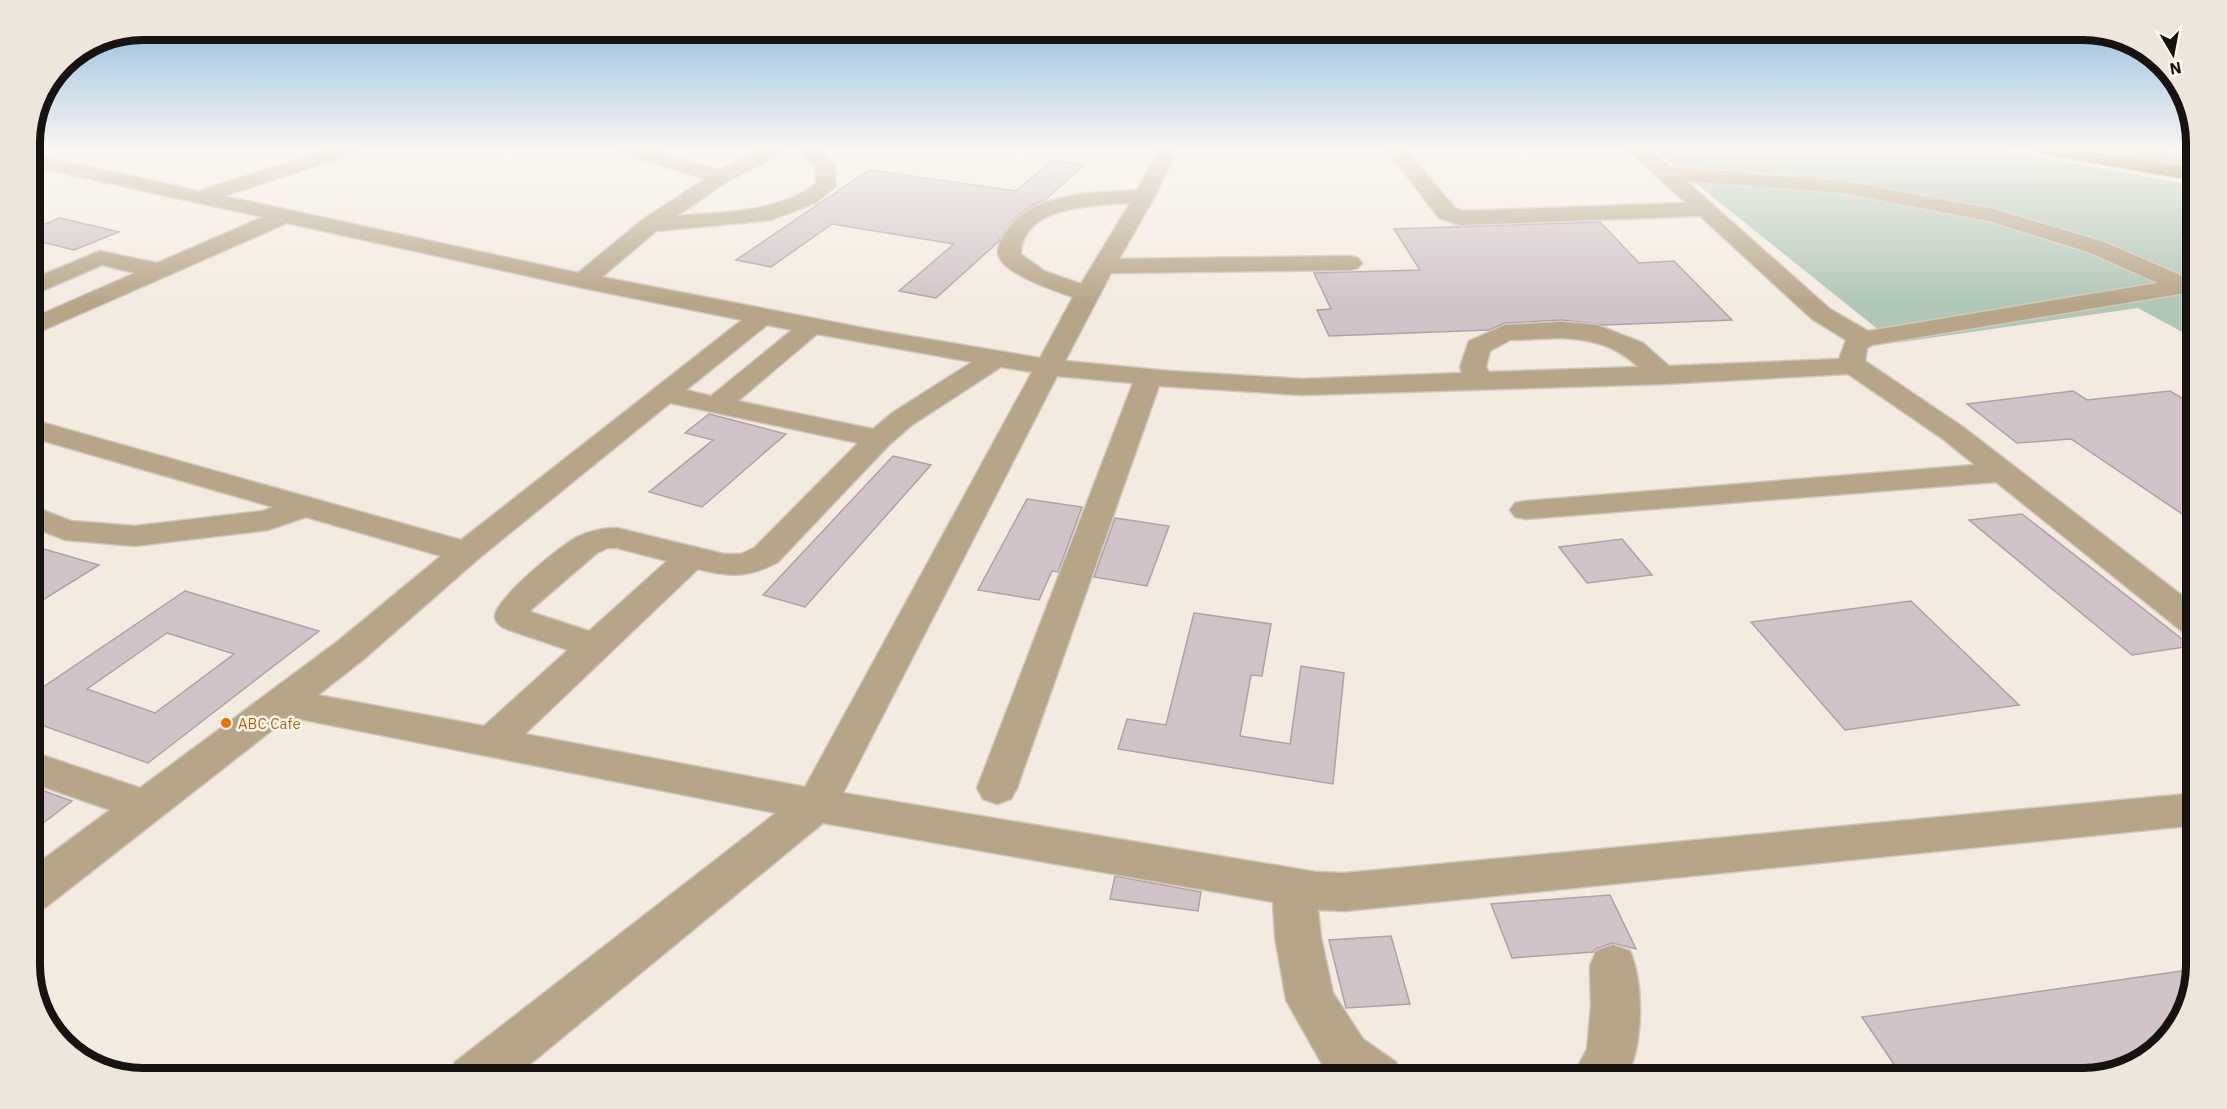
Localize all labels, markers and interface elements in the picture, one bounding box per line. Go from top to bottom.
north arrow [2143,24,2203,84]
text: N [2168,58,2183,80]
place label: ABC Cafe [238,714,301,733]
marker: ABC Cafe [219,716,233,730]

